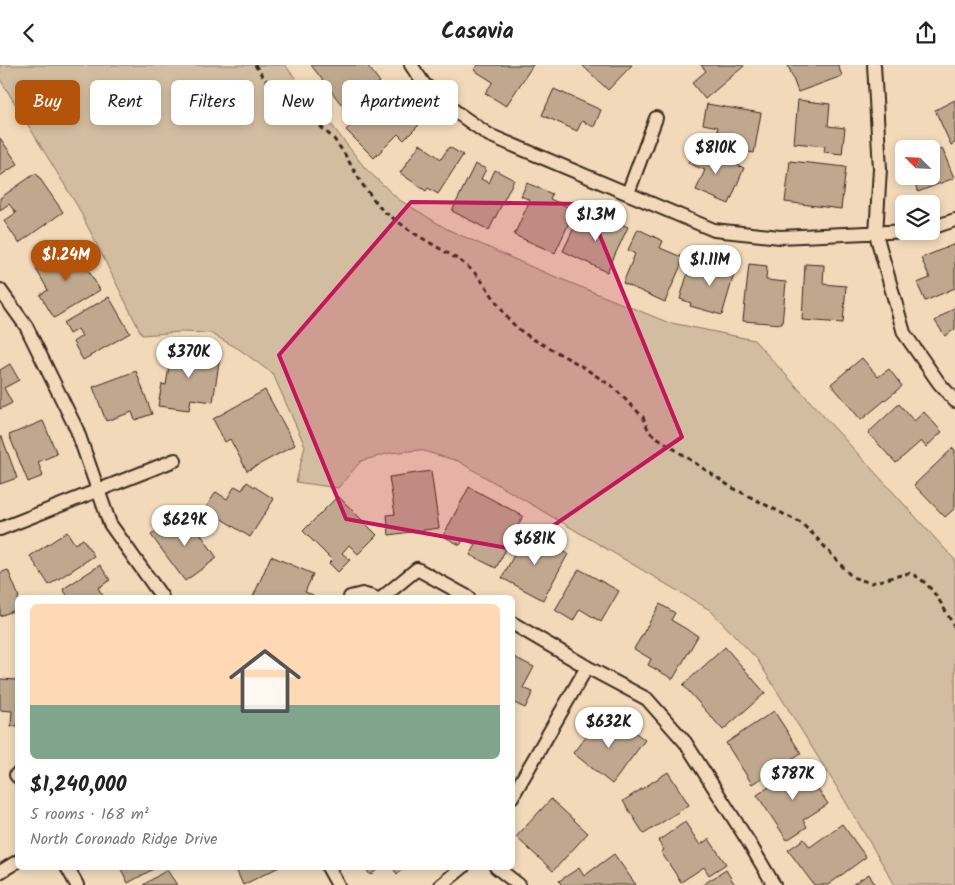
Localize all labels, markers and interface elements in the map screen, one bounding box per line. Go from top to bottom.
text: Casavia [441,15,514,50]
icon: back [15,19,43,47]
icon: share [912,19,940,47]
chip: Buy [15,80,80,125]
chip: Rent [90,80,161,125]
chip: Filters [171,80,254,125]
chip: New [264,80,332,125]
chip: Apartment [342,80,458,125]
pin: $810K [681,133,751,175]
text: $810K [695,136,737,161]
north arrow [895,140,940,185]
map controls [895,140,940,240]
button: layers [895,195,940,240]
pin: $1.3M [561,199,631,242]
text: $1.3M [577,203,615,228]
pin: $1.24M [25,239,107,282]
text: $1.24M [42,243,90,268]
pin: $1.11M [669,245,751,287]
text: $1.11M [690,248,730,273]
pin: $370K [154,337,224,379]
text: $370K [167,340,211,365]
pin: $629K [150,505,220,547]
text: $629K [162,508,208,533]
pin: $681K [500,523,570,566]
text: $681K [514,527,556,552]
icon: home [220,636,310,726]
pin: $632K [574,707,644,749]
text: $632K [586,710,632,735]
pin: $787K [758,759,828,801]
text: $787K [771,762,815,787]
text: $1,240,000 [30,769,127,802]
text: 5 rooms · 168 m² [30,802,149,827]
text: North Coronado Ridge Drive [30,827,217,852]

